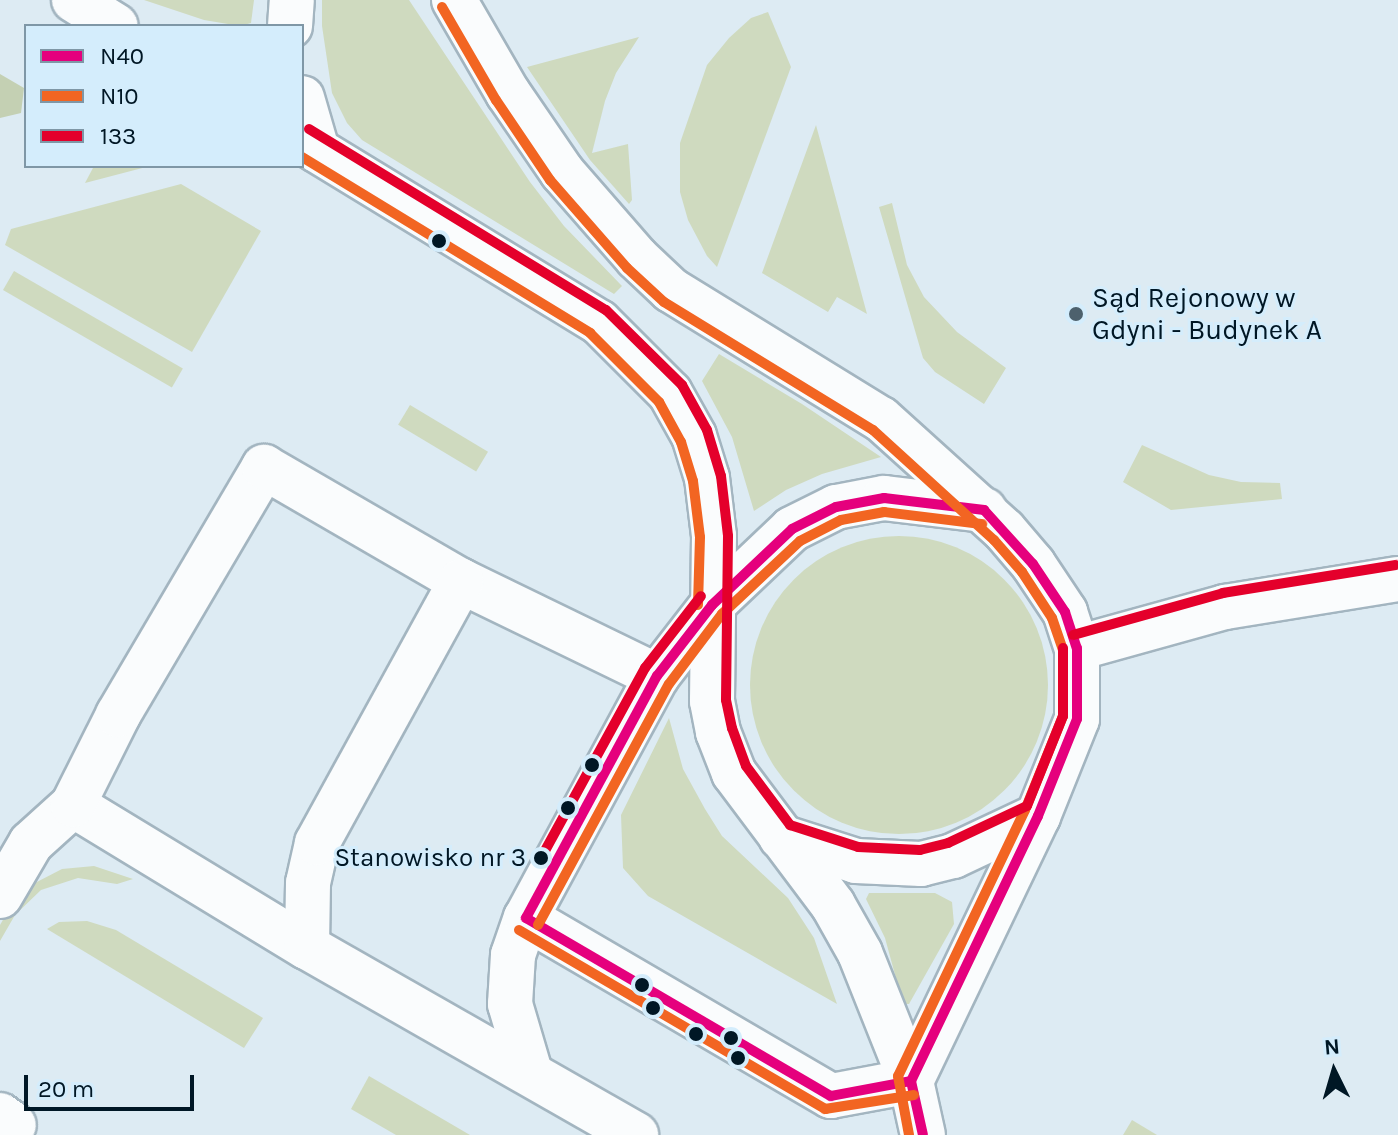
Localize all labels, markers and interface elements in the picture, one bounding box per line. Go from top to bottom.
legend [24,24,304,168]
text: N40 [100,42,144,70]
text: N10 [100,82,139,110]
text: 133 [100,122,136,150]
unlabelled marker [431,233,447,249]
place label: Sąd Rejonowy w Gdyni - Budynek A [1092,281,1322,347]
marker: Sąd Rejonowy w Gdyni - Budynek A [1067,305,1085,323]
unlabelled marker [584,757,600,773]
unlabelled marker [560,800,576,816]
place label: Stanowisko nr 3 [334,842,526,874]
marker: Stanowisko nr 3 [533,850,549,866]
unlabelled marker [634,977,650,993]
unlabelled marker [645,1000,661,1016]
unlabelled marker [688,1026,704,1042]
unlabelled marker [723,1030,739,1046]
north arrow [1294,1031,1374,1111]
text: N [1323,1033,1341,1061]
unlabelled marker [730,1050,746,1066]
scale bar [28,1059,198,1109]
text: 20 m [38,1075,94,1103]

